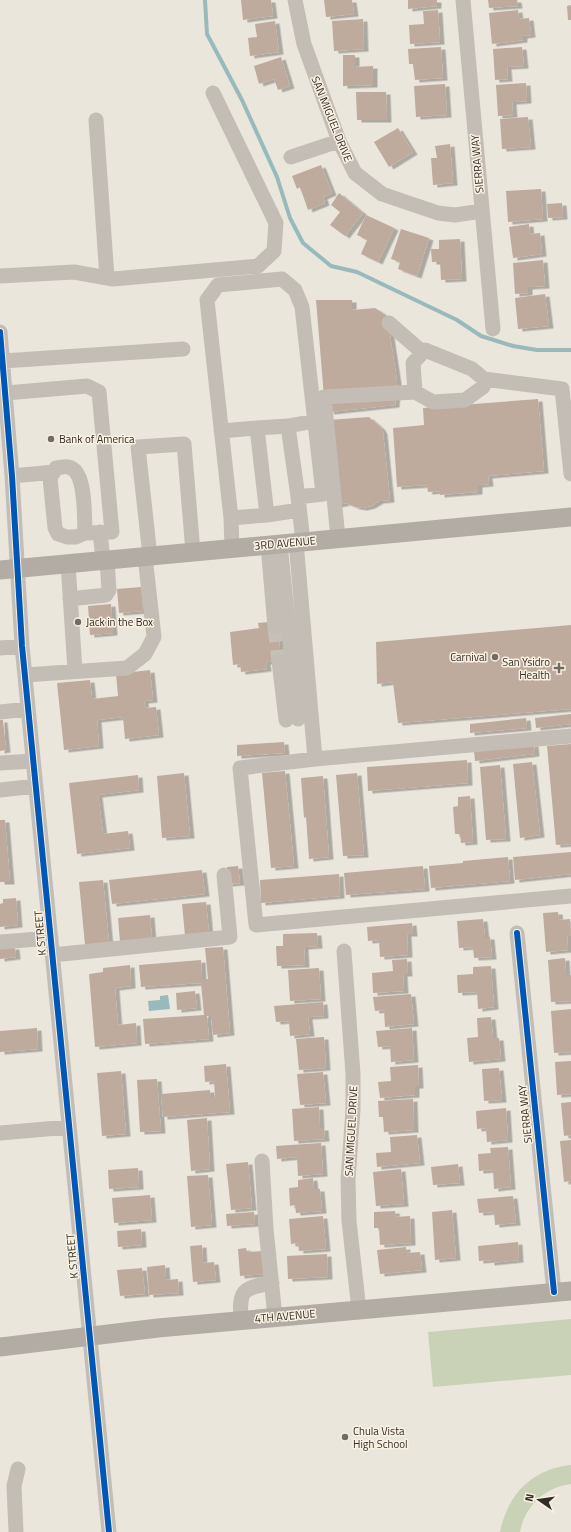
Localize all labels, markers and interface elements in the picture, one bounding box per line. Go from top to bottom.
street label: SAN MIGUEL DRIVE [308,74,356,164]
street label: SIERRA WAY [466,134,488,194]
place label: Bank of America [59,431,135,447]
marker: Bank of America [46,434,56,444]
street label: 3RD AVENUE [254,532,316,554]
place label: Jack in the Box [86,614,153,630]
marker: Jack in the Box [73,617,83,627]
place label: Carnival [450,649,487,665]
marker: Carnival [490,652,500,662]
place label: San Ysidro Health [502,654,550,683]
marker: San Ysidro Health [553,662,565,674]
street label: K STREET [30,910,50,956]
street label: SIERRA WAY [514,1084,536,1144]
street label: SAN MIGUEL DRIVE [341,1085,361,1177]
street label: K STREET [62,1233,82,1279]
street label: 4TH AVENUE [254,1305,316,1327]
place label: Chula Vista High School [353,1423,408,1452]
marker: Chula Vista High School [340,1432,350,1442]
north arrow [519,1480,559,1520]
text: N [521,1492,538,1503]

